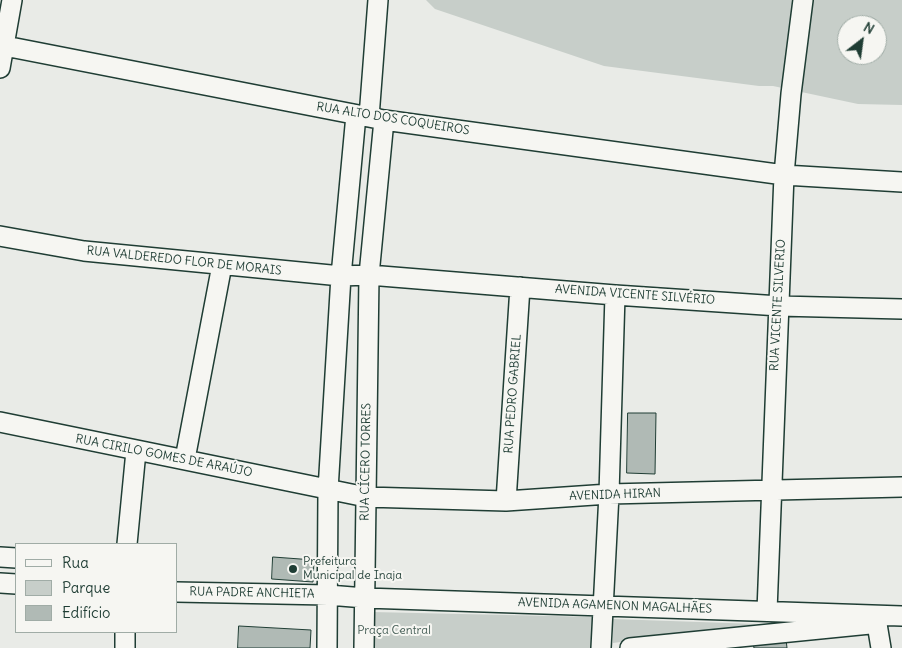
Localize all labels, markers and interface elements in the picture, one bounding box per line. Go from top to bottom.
north arrow [837,15,887,65]
text: N [860,18,878,38]
street label: RUA ALTO DOS COQUEIROS [315,100,471,138]
street label: RUA VICENTE SILVERIO [767,239,789,371]
street label: RUA VALDEREDO FLOR DE MORAIS [86,244,282,278]
street label: AVENIDA VICENTE SILVÉRIO [555,282,715,308]
street label: RUA PEDRO GABRIEL [502,334,524,454]
street label: RUA CÍCERO TORRES [358,403,374,521]
street label: RUA CIRILO GOMES DE ARAÚJO [74,432,254,480]
street label: AVENIDA HIRAN [569,486,661,504]
legend [15,543,178,633]
text: Rua [62,553,89,572]
place label: Prefeitura Municipal de Inaja [303,555,402,583]
marker: Prefeitura Municipal de Inaja [287,563,299,575]
text: Parque [62,578,110,597]
street label: RUA PADRE ANCHIETA [189,585,315,601]
street label: AVENIDA AGAMENON MAGALHÃES [518,595,712,617]
text: Edifício [62,603,110,622]
park label: Praça Central [357,624,431,638]

